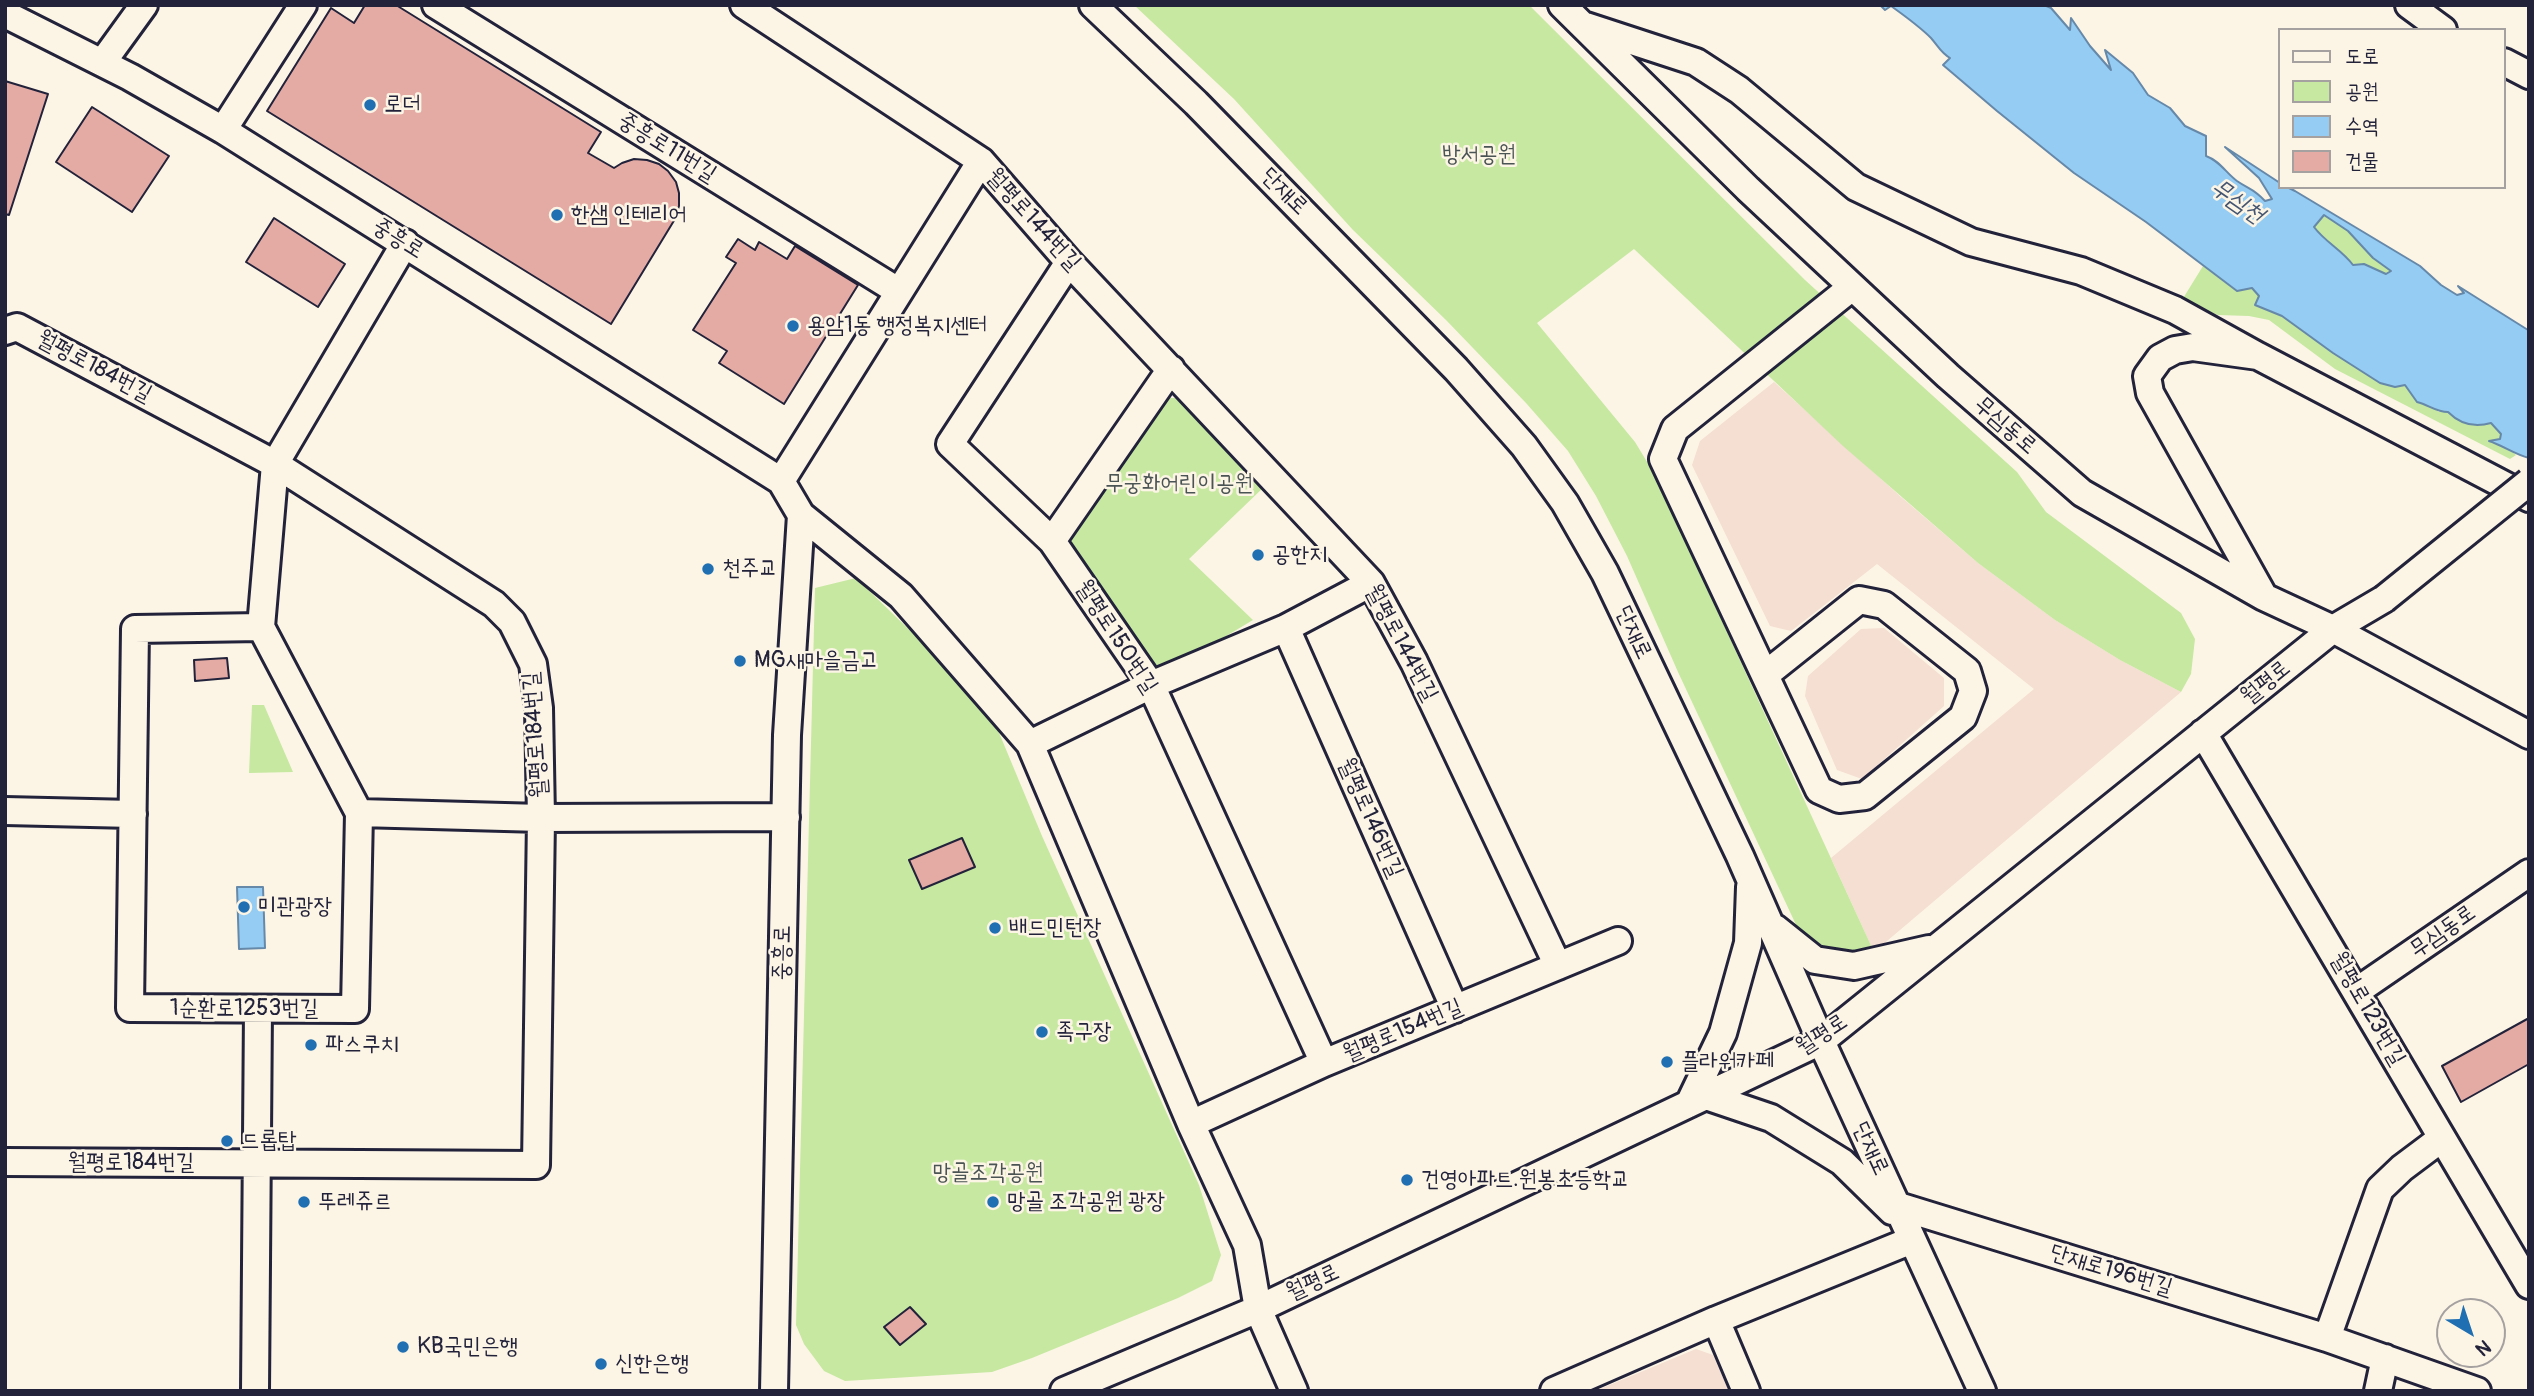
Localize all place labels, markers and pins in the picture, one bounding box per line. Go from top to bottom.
place label: 로더 [384,91,421,119]
marker: 로더 [362,97,378,113]
place label: 한샘 인테리어 [571,201,687,229]
marker: 한샘 인테리어 [549,207,565,223]
place label: 용암1동 행정복지센터 [807,312,988,340]
marker: 용암1동 행정복지센터 [785,318,801,334]
place label: 공한지 [1272,541,1328,569]
marker: 공한지 [1250,547,1266,563]
place label: 천주교 [722,555,778,583]
marker: 천주교 [700,561,716,577]
place label: MG새마을금고 [754,647,878,675]
marker: MG새마을금고 [732,653,748,669]
place label: 미관광장 [258,893,332,921]
marker: 미관광장 [236,899,252,915]
place label: 배드민턴장 [1009,914,1102,942]
marker: 배드민턴장 [987,920,1003,936]
place label: 족구장 [1056,1018,1112,1046]
marker: 족구장 [1034,1024,1050,1040]
place label: 파스쿠치 [325,1031,399,1059]
marker: 파스쿠치 [303,1037,319,1053]
place label: 플라워카페 [1681,1048,1774,1076]
marker: 플라워카페 [1659,1054,1675,1070]
place label: 드롭탑 [241,1127,297,1155]
marker: 드롭탑 [219,1133,235,1149]
place label: 건영아파트.원봉초등학교 [1421,1166,1630,1194]
marker: 건영아파트.원봉초등학교 [1399,1172,1415,1188]
place label: 뚜레쥬르 [318,1188,392,1216]
place label: 망골 조각공원 광장 [1007,1188,1165,1216]
marker: 뚜레쥬르 [296,1194,312,1210]
marker: 망골 조각공원 광장 [985,1194,1001,1210]
place label: KB국민은행 [417,1333,518,1361]
marker: KB국민은행 [395,1339,411,1355]
place label: 신한은행 [615,1350,689,1378]
marker: 신한은행 [593,1356,609,1372]

